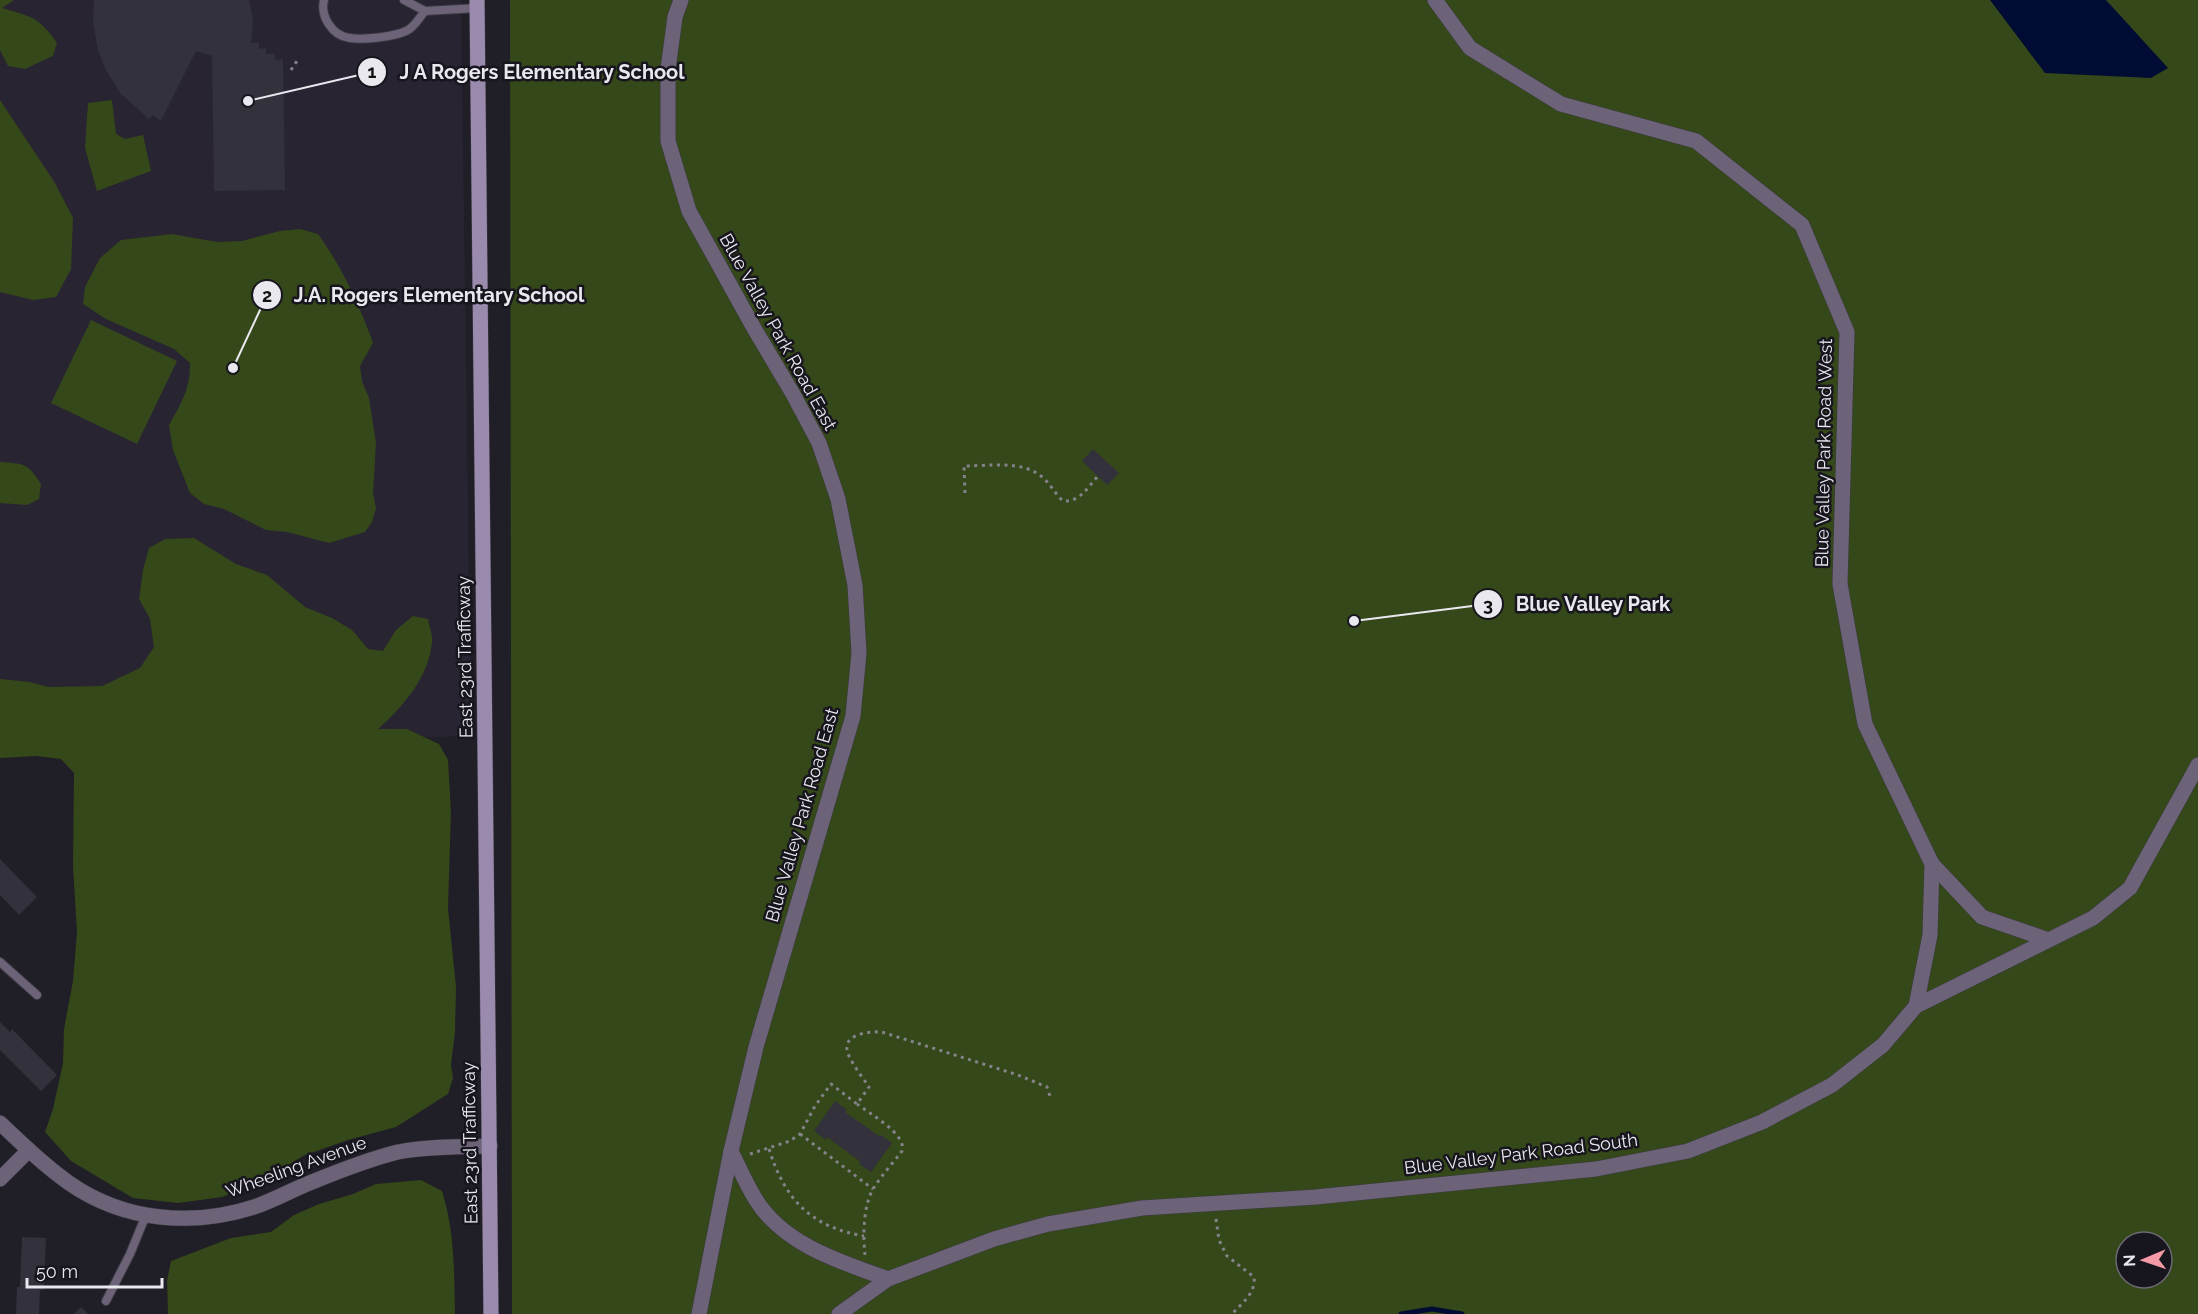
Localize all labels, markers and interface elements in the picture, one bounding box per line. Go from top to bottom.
callout: J A Rogers Elementary School [357,53,697,91]
text: J A Rogers Elementary School [399,60,685,84]
text: 1 [368,61,377,82]
street label: Blue Valley Park Road East [716,230,841,434]
callout: J.A. Rogers Elementary School [252,276,597,314]
text: J.A. Rogers Elementary School [294,283,585,307]
text: 2 [262,285,272,306]
street label: Blue Valley Park Road West [1811,339,1836,567]
street label: East 23rd Trafficway [453,575,476,738]
callout: Blue Valley Park [1473,585,1683,623]
text: Blue Valley Park [1516,592,1671,616]
text: 3 [1483,594,1493,615]
street label: Blue Valley Park Road East [761,705,842,924]
street label: East 23rd Trafficway [458,1061,481,1224]
street label: Blue Valley Park Road South [1403,1129,1639,1178]
street label: Wheeling Avenue [223,1131,369,1202]
north arrow [2114,1230,2174,1290]
scale bar [27,1251,162,1289]
text: N [2120,1254,2139,1267]
text: 50 m [36,1261,78,1282]

